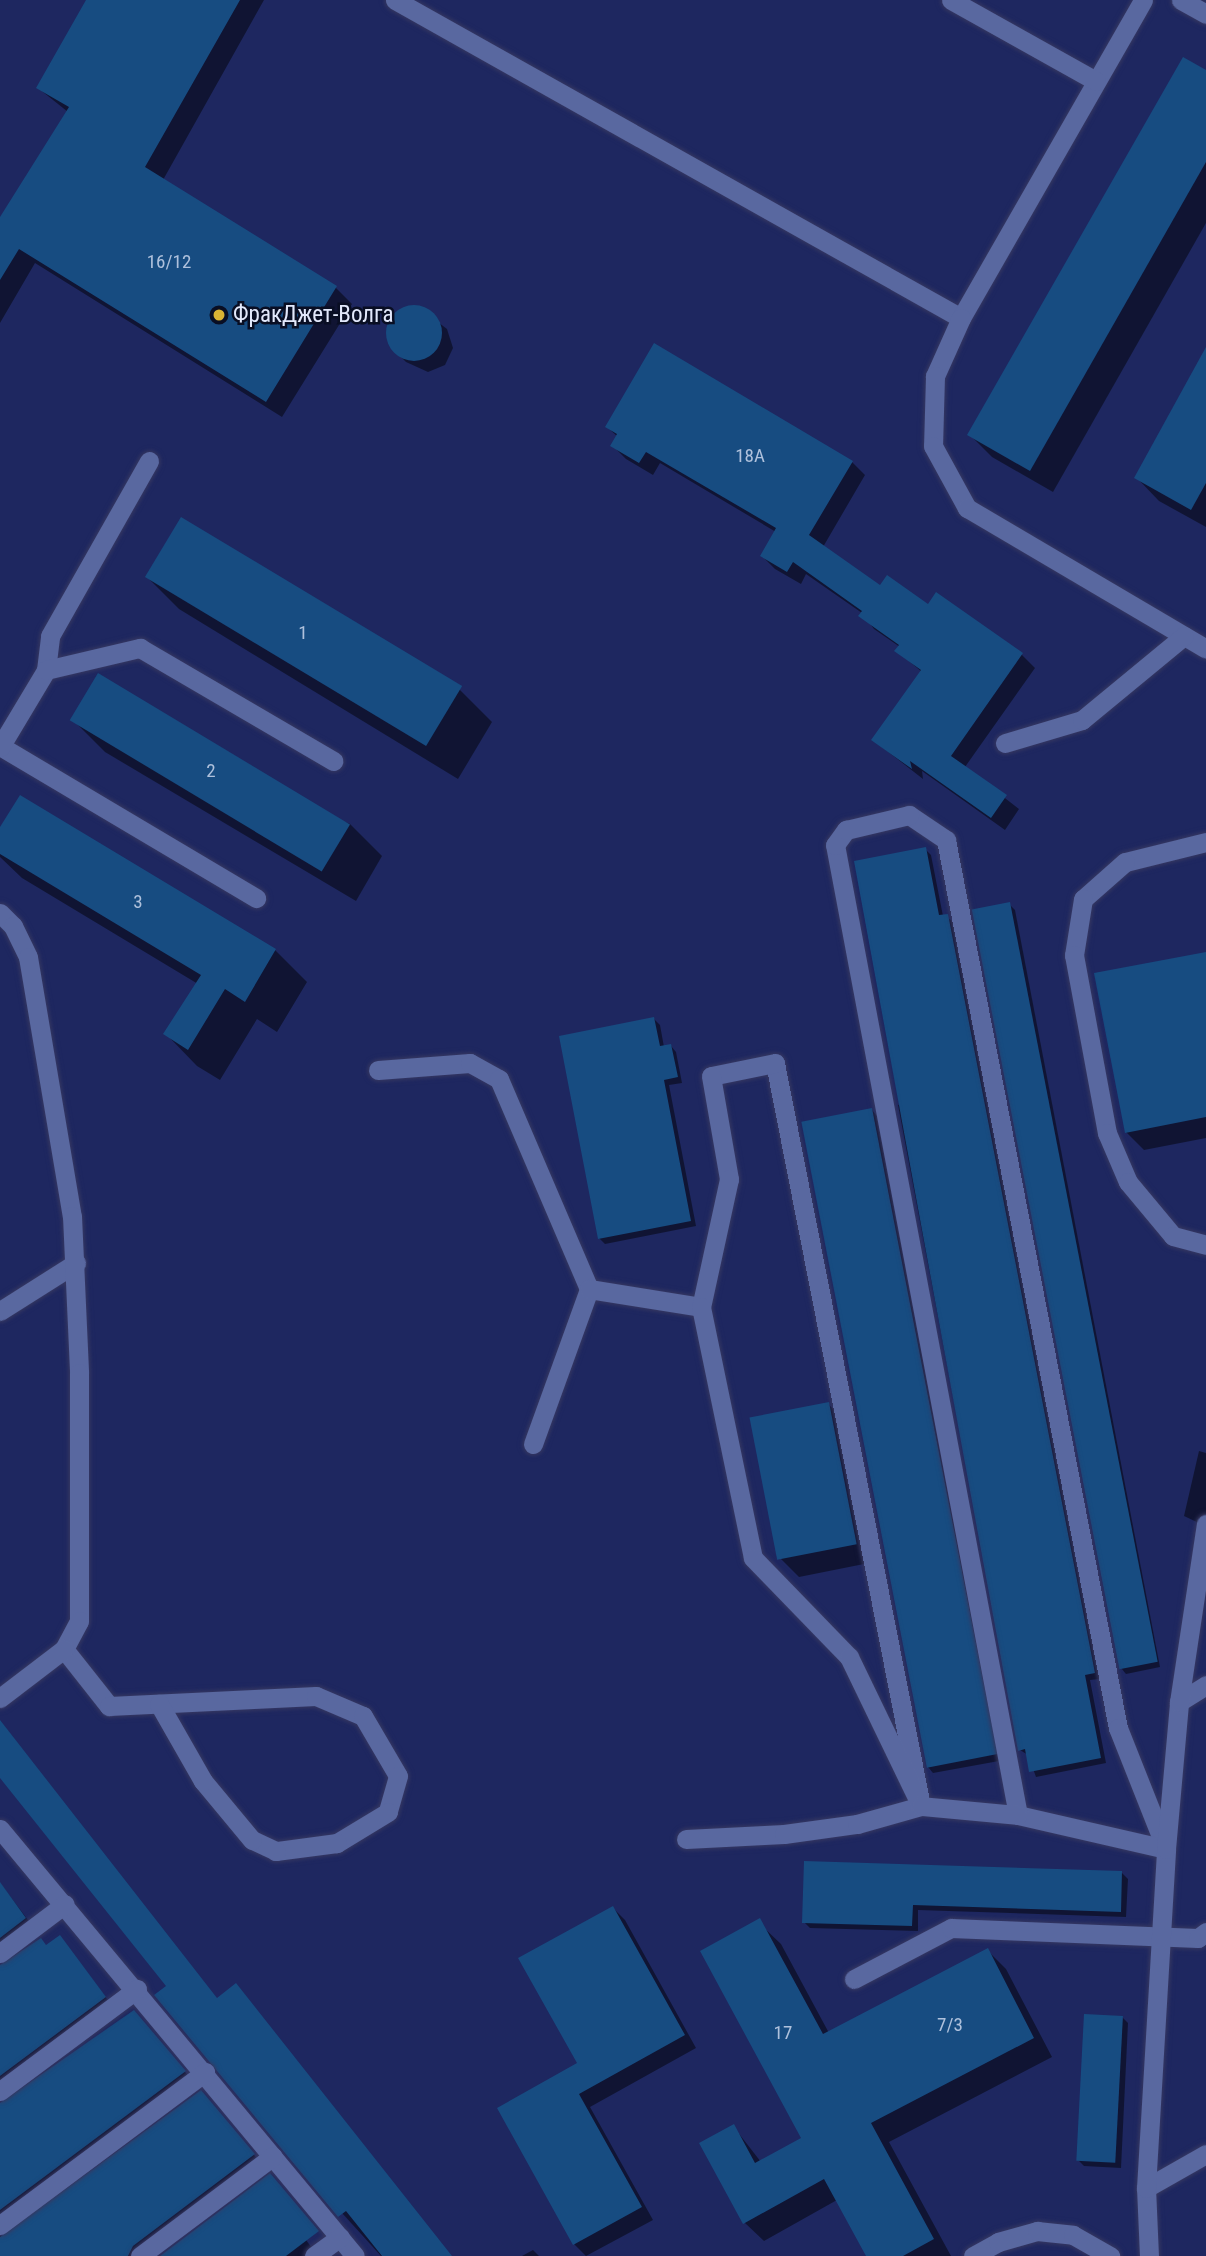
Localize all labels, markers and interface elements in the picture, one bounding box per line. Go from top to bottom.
house number: 16/12 [147,251,191,273]
place label: ФракДжет-Волга [233,301,394,329]
marker: ФракДжет-Волга [211,307,227,323]
house number: 18А [735,445,765,467]
house number: 1 [298,622,308,644]
house number: 2 [206,760,216,782]
house number: 3 [133,891,143,913]
house number: 7/3 [937,2014,963,2036]
house number: 17 [774,2022,792,2044]

